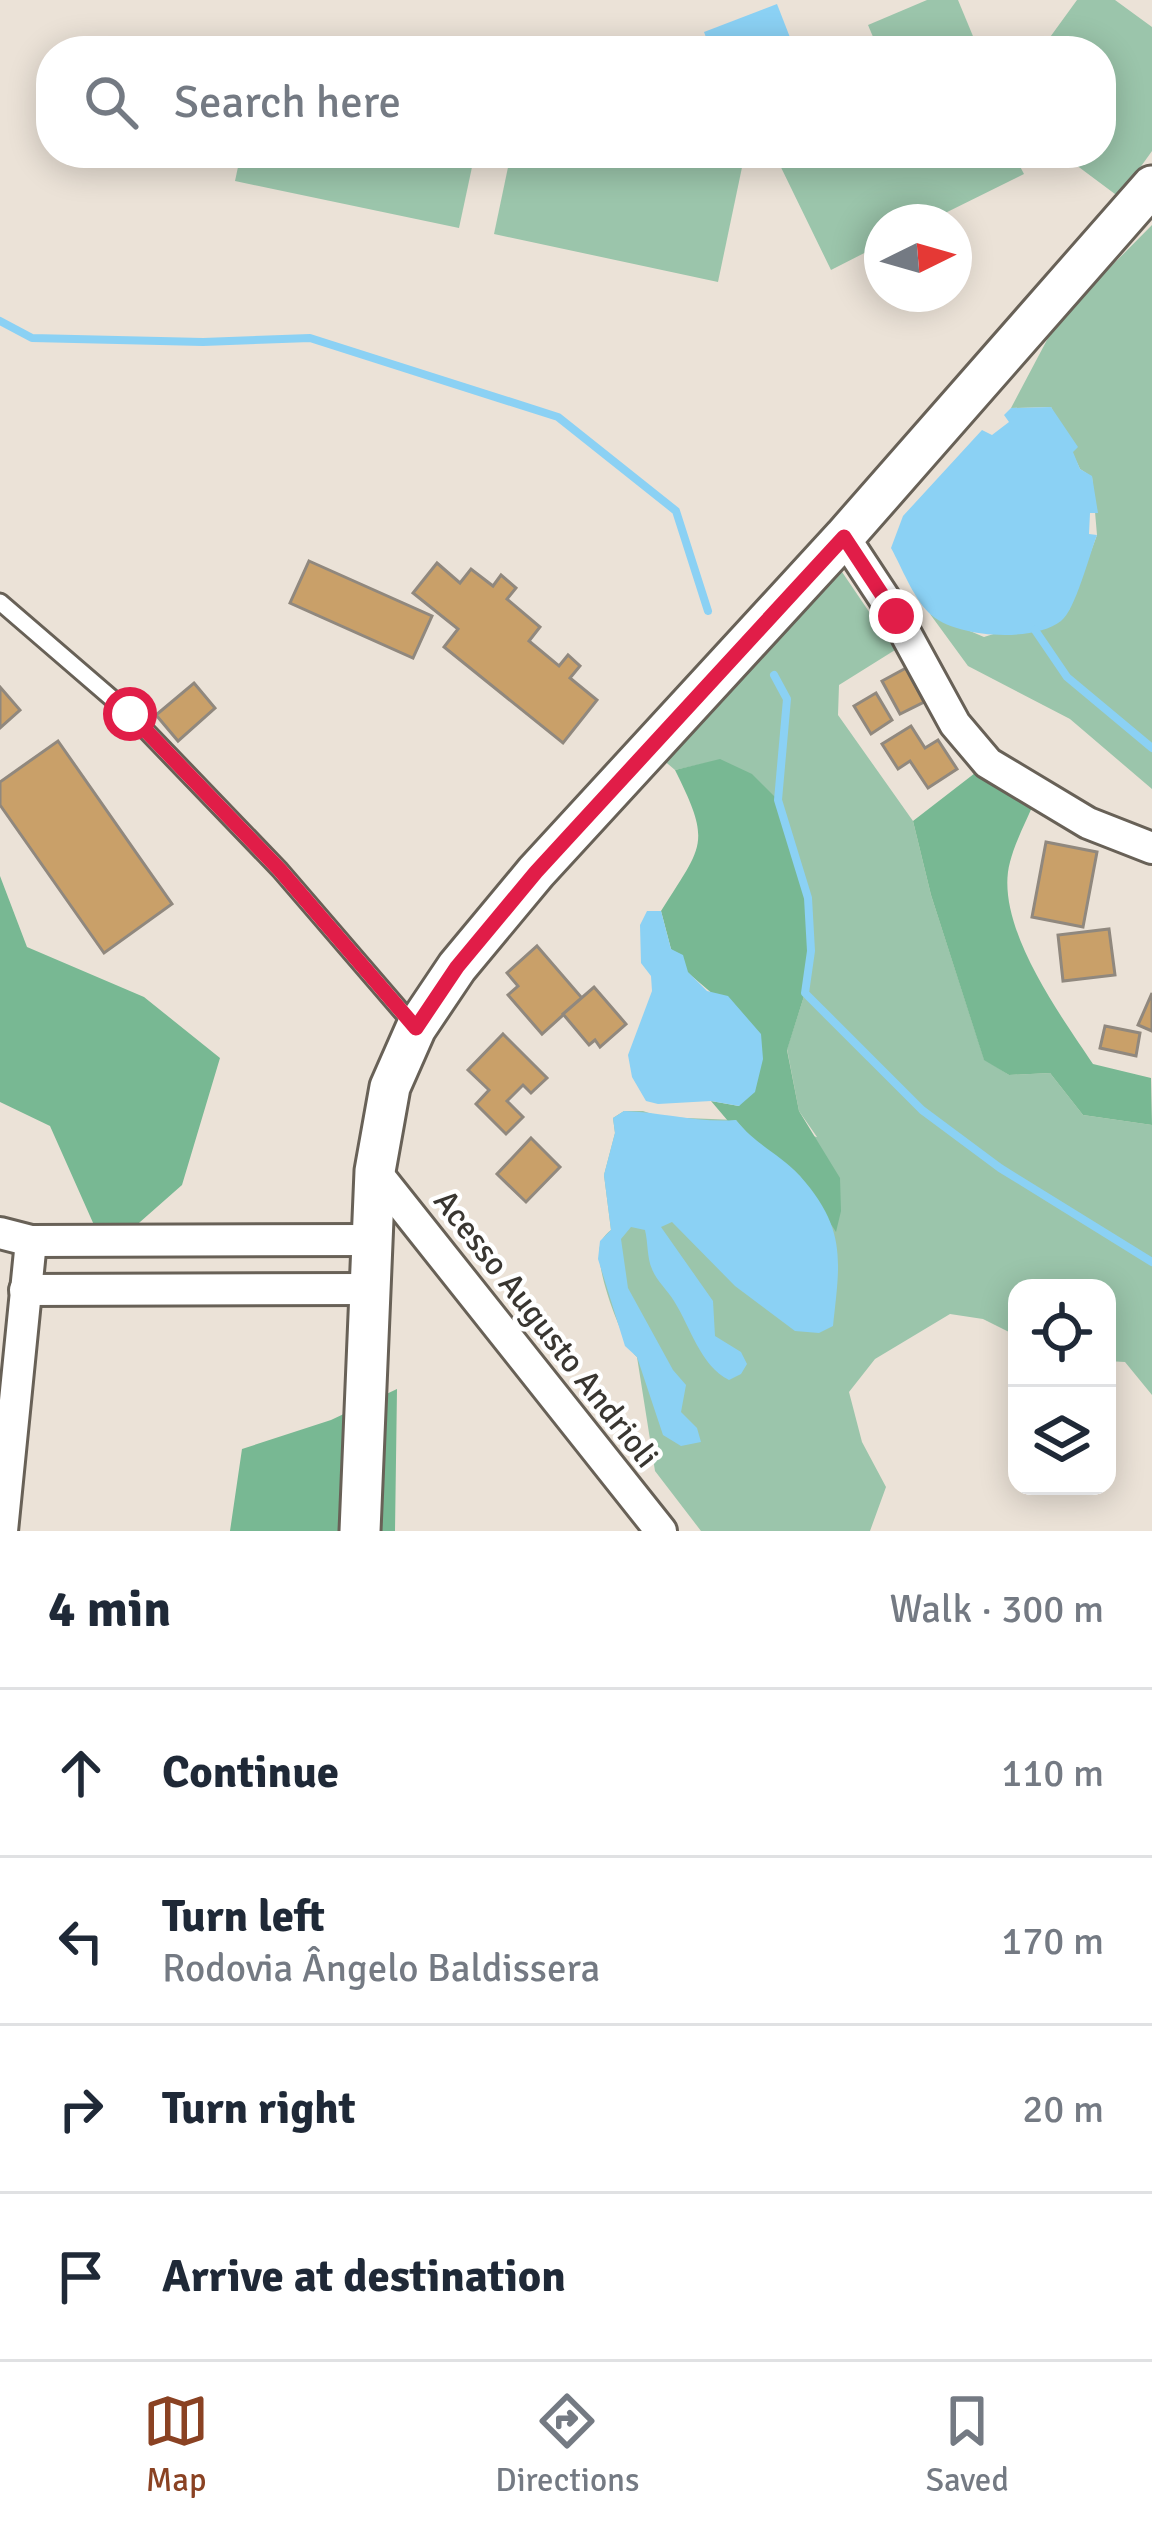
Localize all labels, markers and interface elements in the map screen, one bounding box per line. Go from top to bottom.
search box [36,36,1116,168]
icon: search [78,69,144,135]
text: Search here [174,75,401,130]
north arrow [864,204,972,312]
route end [869,589,923,643]
route start [103,687,157,741]
street label: Acesso Augusto Andrioli [425,1182,667,1476]
map controls [1008,1279,1116,1495]
button: locate [1008,1279,1116,1387]
button: layers [1008,1387,1116,1495]
text: 4 min [48,1578,171,1641]
text: Walk · 300 m [890,1585,1104,1633]
icon: ahead [48,1740,114,1806]
text: Continue [162,1745,339,1800]
text: 110 m [1001,1749,1104,1797]
text: Turn left [162,1889,325,1944]
icon: left [48,1908,114,1974]
text: 170 m [1001,1917,1104,1965]
text: Rodovia Ângelo Baldissera [162,1944,600,1992]
icon: right [48,2076,114,2142]
text: Turn right [162,2081,356,2136]
text: 20 m [1022,2085,1104,2133]
icon: arrive [48,2244,114,2310]
text: Arrive at destination [162,2249,566,2304]
tab: Map [143,2388,209,2501]
tab: Directions [495,2388,640,2501]
tab: Saved [926,2388,1009,2501]

